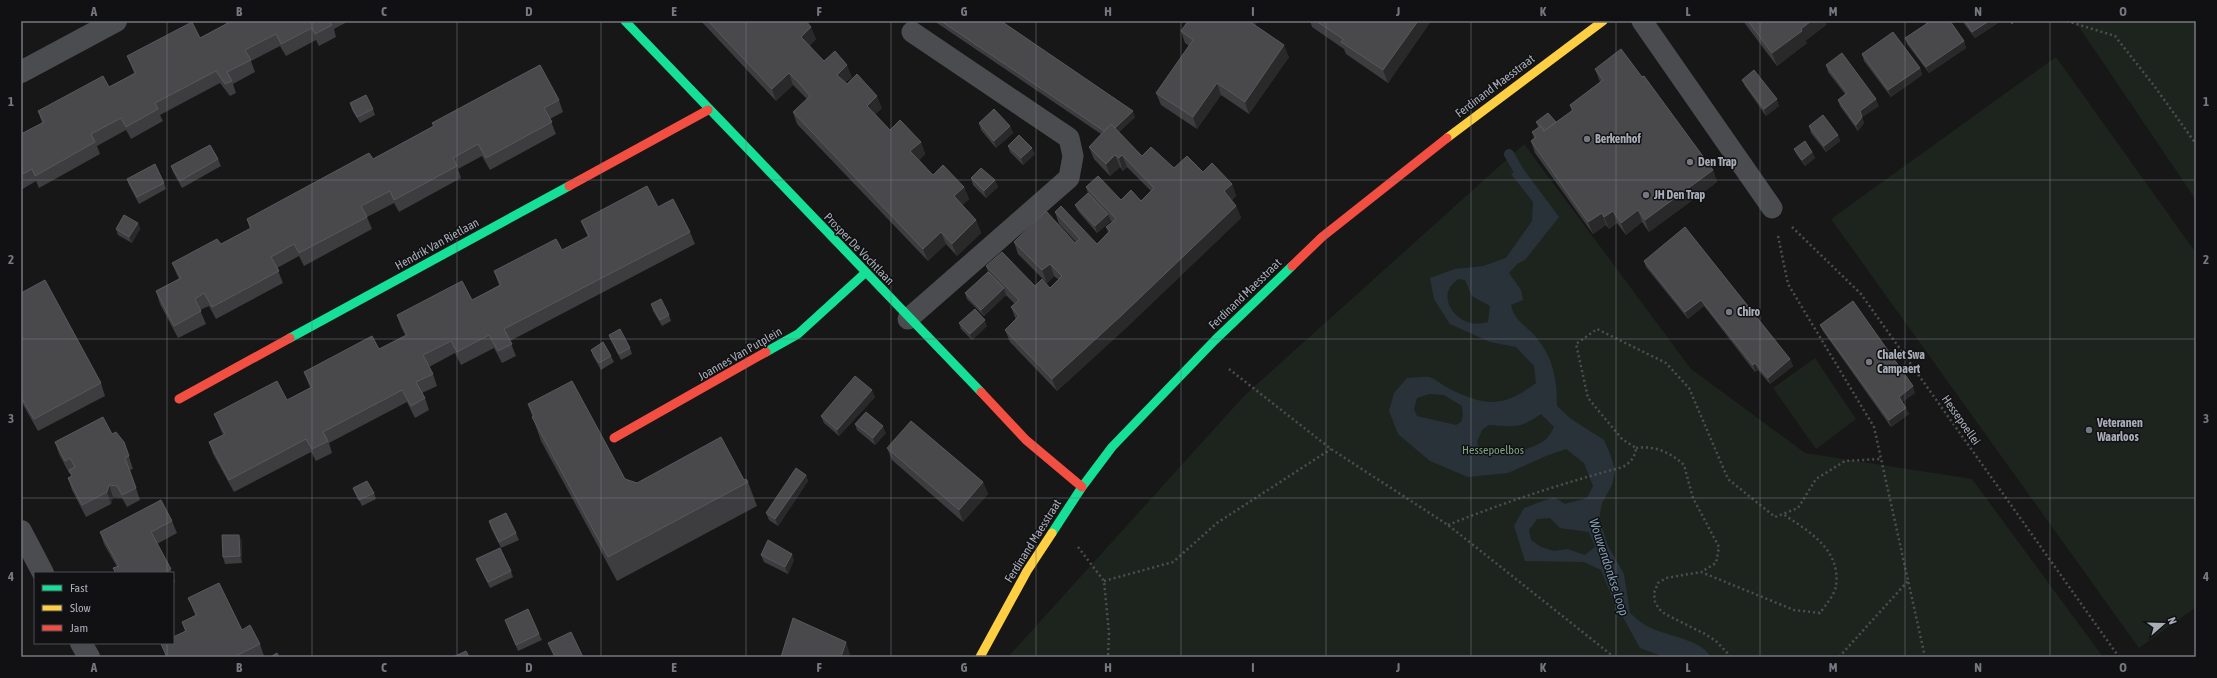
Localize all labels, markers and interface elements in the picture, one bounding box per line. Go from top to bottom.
text: A [90,4,98,19]
text: B [236,4,243,19]
text: C [381,4,387,19]
text: D [525,4,533,19]
text: E [671,4,677,19]
text: F [816,4,822,19]
text: G [961,4,968,19]
text: H [1104,4,1112,19]
text: I [1251,4,1255,19]
text: J [1395,4,1400,19]
text: K [1540,4,1547,19]
text: L [1685,4,1691,19]
text: M [1829,4,1838,19]
text: N [1974,4,1982,19]
text: O [2119,4,2127,19]
street label: Ferdinand Maesstraat [1453,51,1538,120]
text: 1 [8,94,14,109]
text: 1 [2203,94,2209,109]
place label: Berkenhof [1595,132,1641,146]
marker: Berkenhof [1582,134,1592,144]
place label: Den Trap [1698,155,1737,169]
marker: Den Trap [1685,157,1695,167]
place label: JH Den Trap [1653,188,1706,202]
marker: JH Den Trap [1641,190,1651,200]
street label: Prosper De Vochtlaan [821,210,897,288]
street label: Hendrik Van Rietlaan [393,215,481,273]
text: 2 [8,252,14,267]
text: 2 [2203,252,2209,267]
street label: Ferdinand Maesstraat [1206,255,1285,332]
place label: Chiro [1737,305,1761,319]
marker: Chiro [1724,307,1734,317]
street label: Joannes Van Putplein [696,324,784,384]
place label: Chalet Swa Campaert [1877,348,1925,376]
marker: Chalet Swa Campaert [1864,357,1874,367]
street label: Hessepoellei [1939,392,1983,448]
text: 3 [8,411,14,426]
text: 3 [2203,411,2209,426]
place label: Veteranen Waarloos [2096,416,2143,444]
marker: Veteranen Waarloos [2084,425,2094,435]
park label: Hessepoelbos [1462,443,1524,457]
street label: Ferdinand Maesstraat [1002,496,1065,585]
water label: Wouwendonkse Loop [1586,517,1632,617]
text: 4 [7,569,14,584]
text: 4 [2202,569,2209,584]
legend [34,572,174,644]
text: Fast [70,581,88,595]
text: Slow [70,601,91,615]
north arrow [2143,604,2183,644]
text: N [2166,615,2179,626]
text: Jam [70,621,88,635]
text: A [90,660,98,675]
text: B [236,660,243,675]
text: C [381,660,387,675]
text: D [525,660,533,675]
text: E [671,660,677,675]
text: F [816,660,822,675]
text: G [961,660,968,675]
text: H [1104,660,1112,675]
text: I [1251,660,1255,675]
text: J [1395,660,1400,675]
text: K [1540,660,1547,675]
text: L [1685,660,1691,675]
text: M [1829,660,1838,675]
text: N [1974,660,1982,675]
text: O [2119,660,2127,675]

